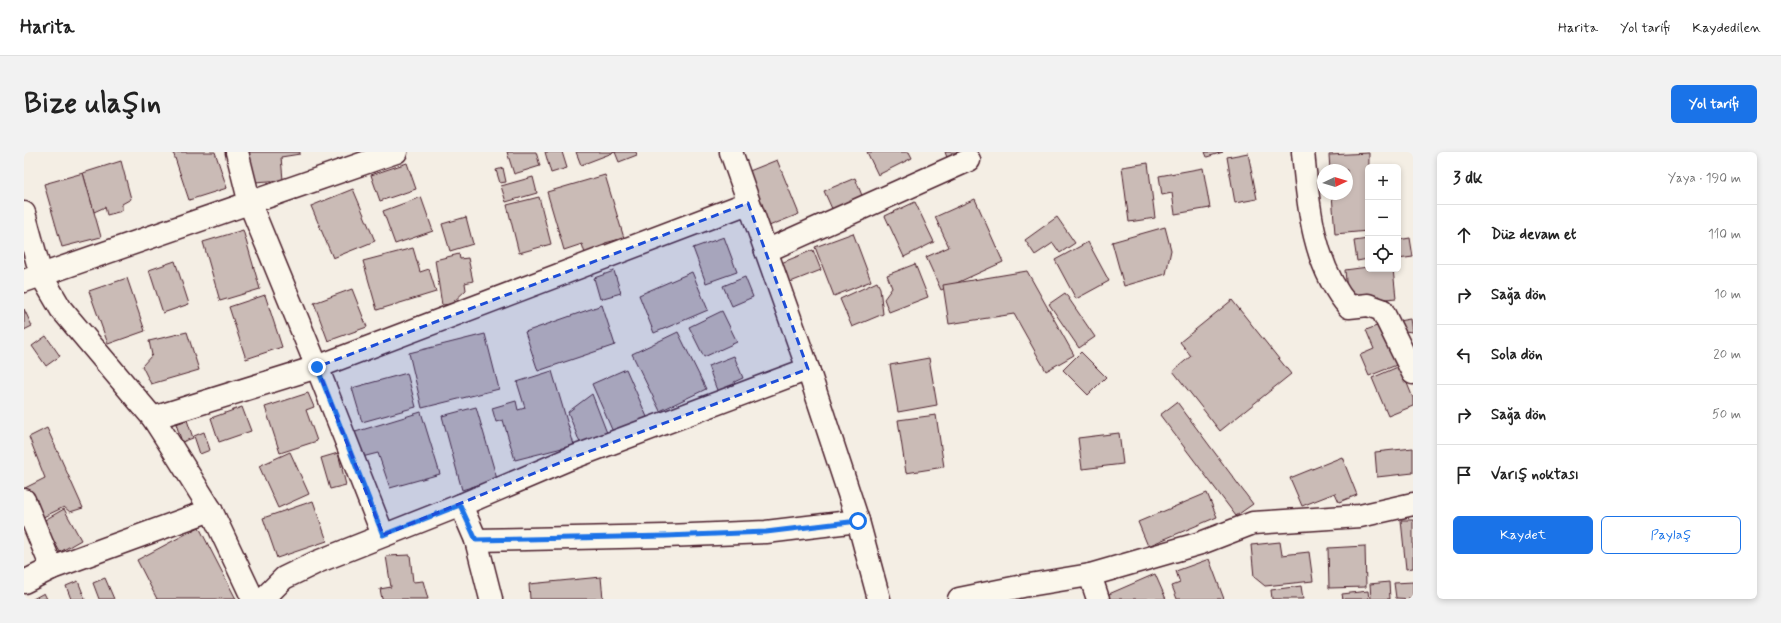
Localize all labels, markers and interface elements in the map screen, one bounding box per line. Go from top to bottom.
text: Harita [20,15,74,40]
text: Harita [1558,19,1598,37]
text: Yol tarifi [1620,19,1670,37]
text: Kaydedilen [1692,19,1761,37]
button: Yol tarifi [1671,85,1757,123]
text: Bize ulaşın [24,86,161,123]
north arrow [1317,164,1353,200]
map controls [1365,164,1401,272]
button: + [1365,164,1401,200]
text: 3 dk [1453,167,1483,189]
text: Yaya · 190 m [1668,170,1741,187]
button: − [1365,200,1401,236]
icon: ahead [1453,224,1475,246]
text: Düz devam et [1491,225,1576,245]
text: 110 m [1708,226,1741,243]
button: locate [1365,236,1401,272]
icon: right [1453,284,1475,306]
text: Sağa dön [1491,285,1546,305]
text: 10 m [1714,286,1741,303]
icon: left [1453,344,1475,366]
text: Sola dön [1491,345,1543,365]
text: 20 m [1713,346,1741,363]
route end [308,358,326,376]
icon: right [1453,404,1475,426]
text: Sağa dön [1491,405,1546,425]
text: 50 m [1712,406,1741,423]
icon: arrive [1453,464,1475,486]
text: Varış noktası [1491,465,1579,485]
route start [849,512,867,530]
button: Kaydet [1453,516,1593,554]
button: Paylaş [1601,516,1741,554]

